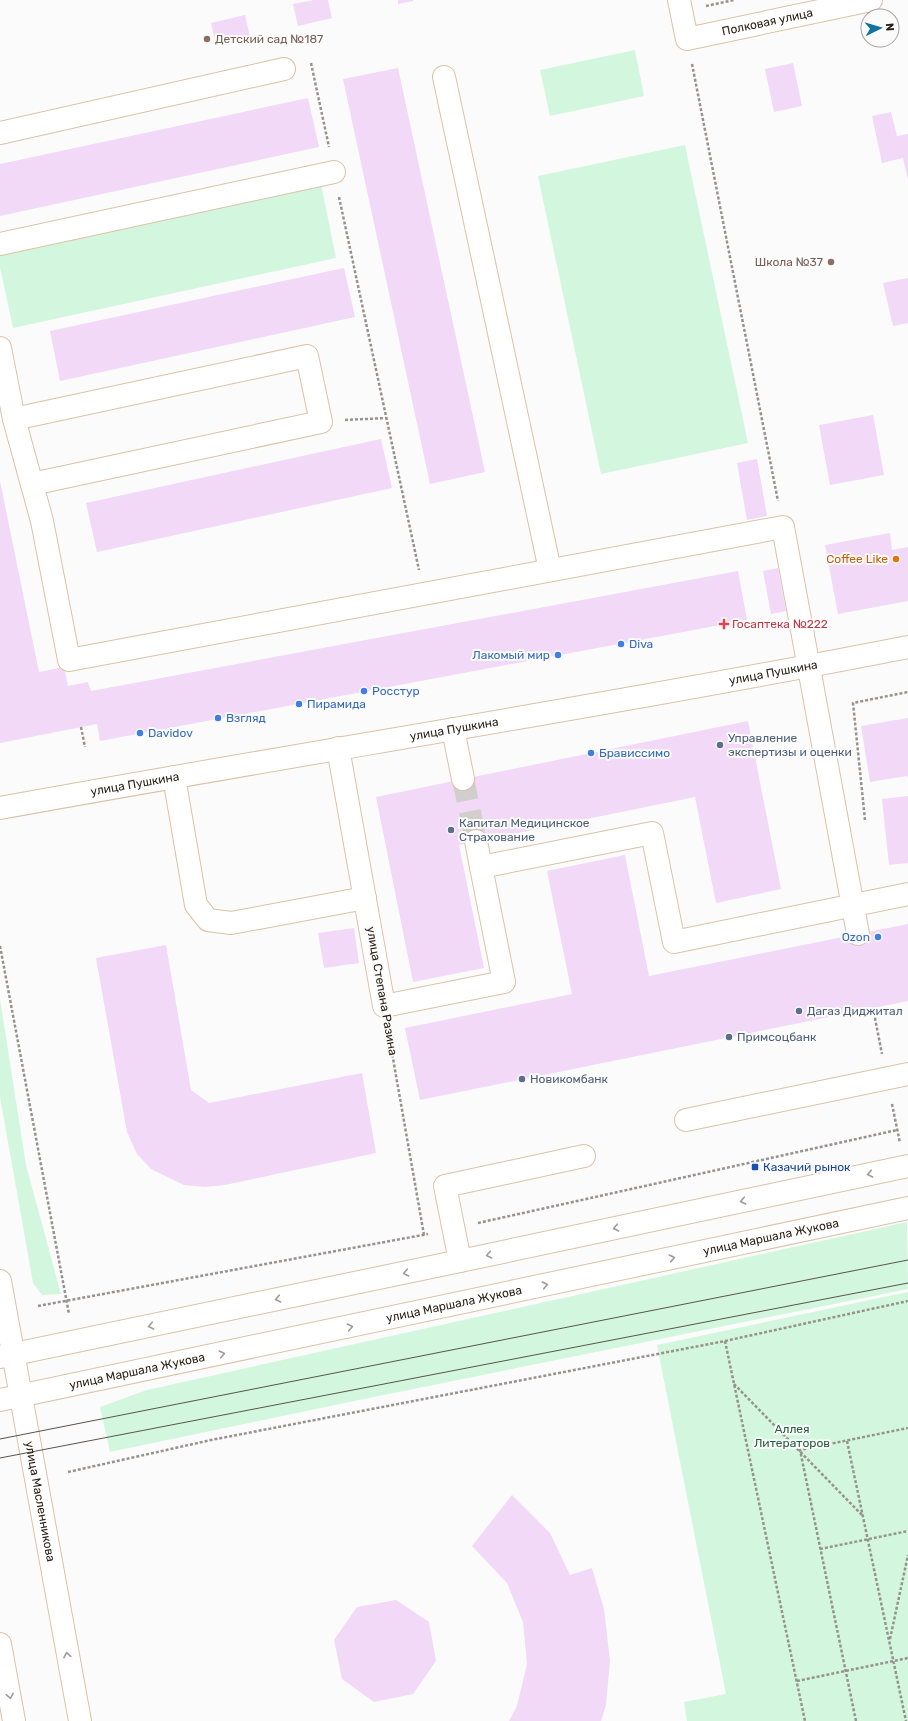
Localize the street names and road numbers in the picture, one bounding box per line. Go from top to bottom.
street label: Полковая улица [721,5,814,38]
street label: улица Пушкина [728,657,819,688]
street label: улица Пушкина [409,714,500,743]
street label: улица Пушкина [89,769,180,799]
street label: улица Степана Разина [364,925,400,1057]
street label: улица Маршала Жукова [702,1216,840,1258]
street label: улица Маршала Жукова [385,1283,523,1325]
street label: улица Маршала Жукова [68,1350,206,1392]
street label: улица Масленникова [22,1440,58,1563]

